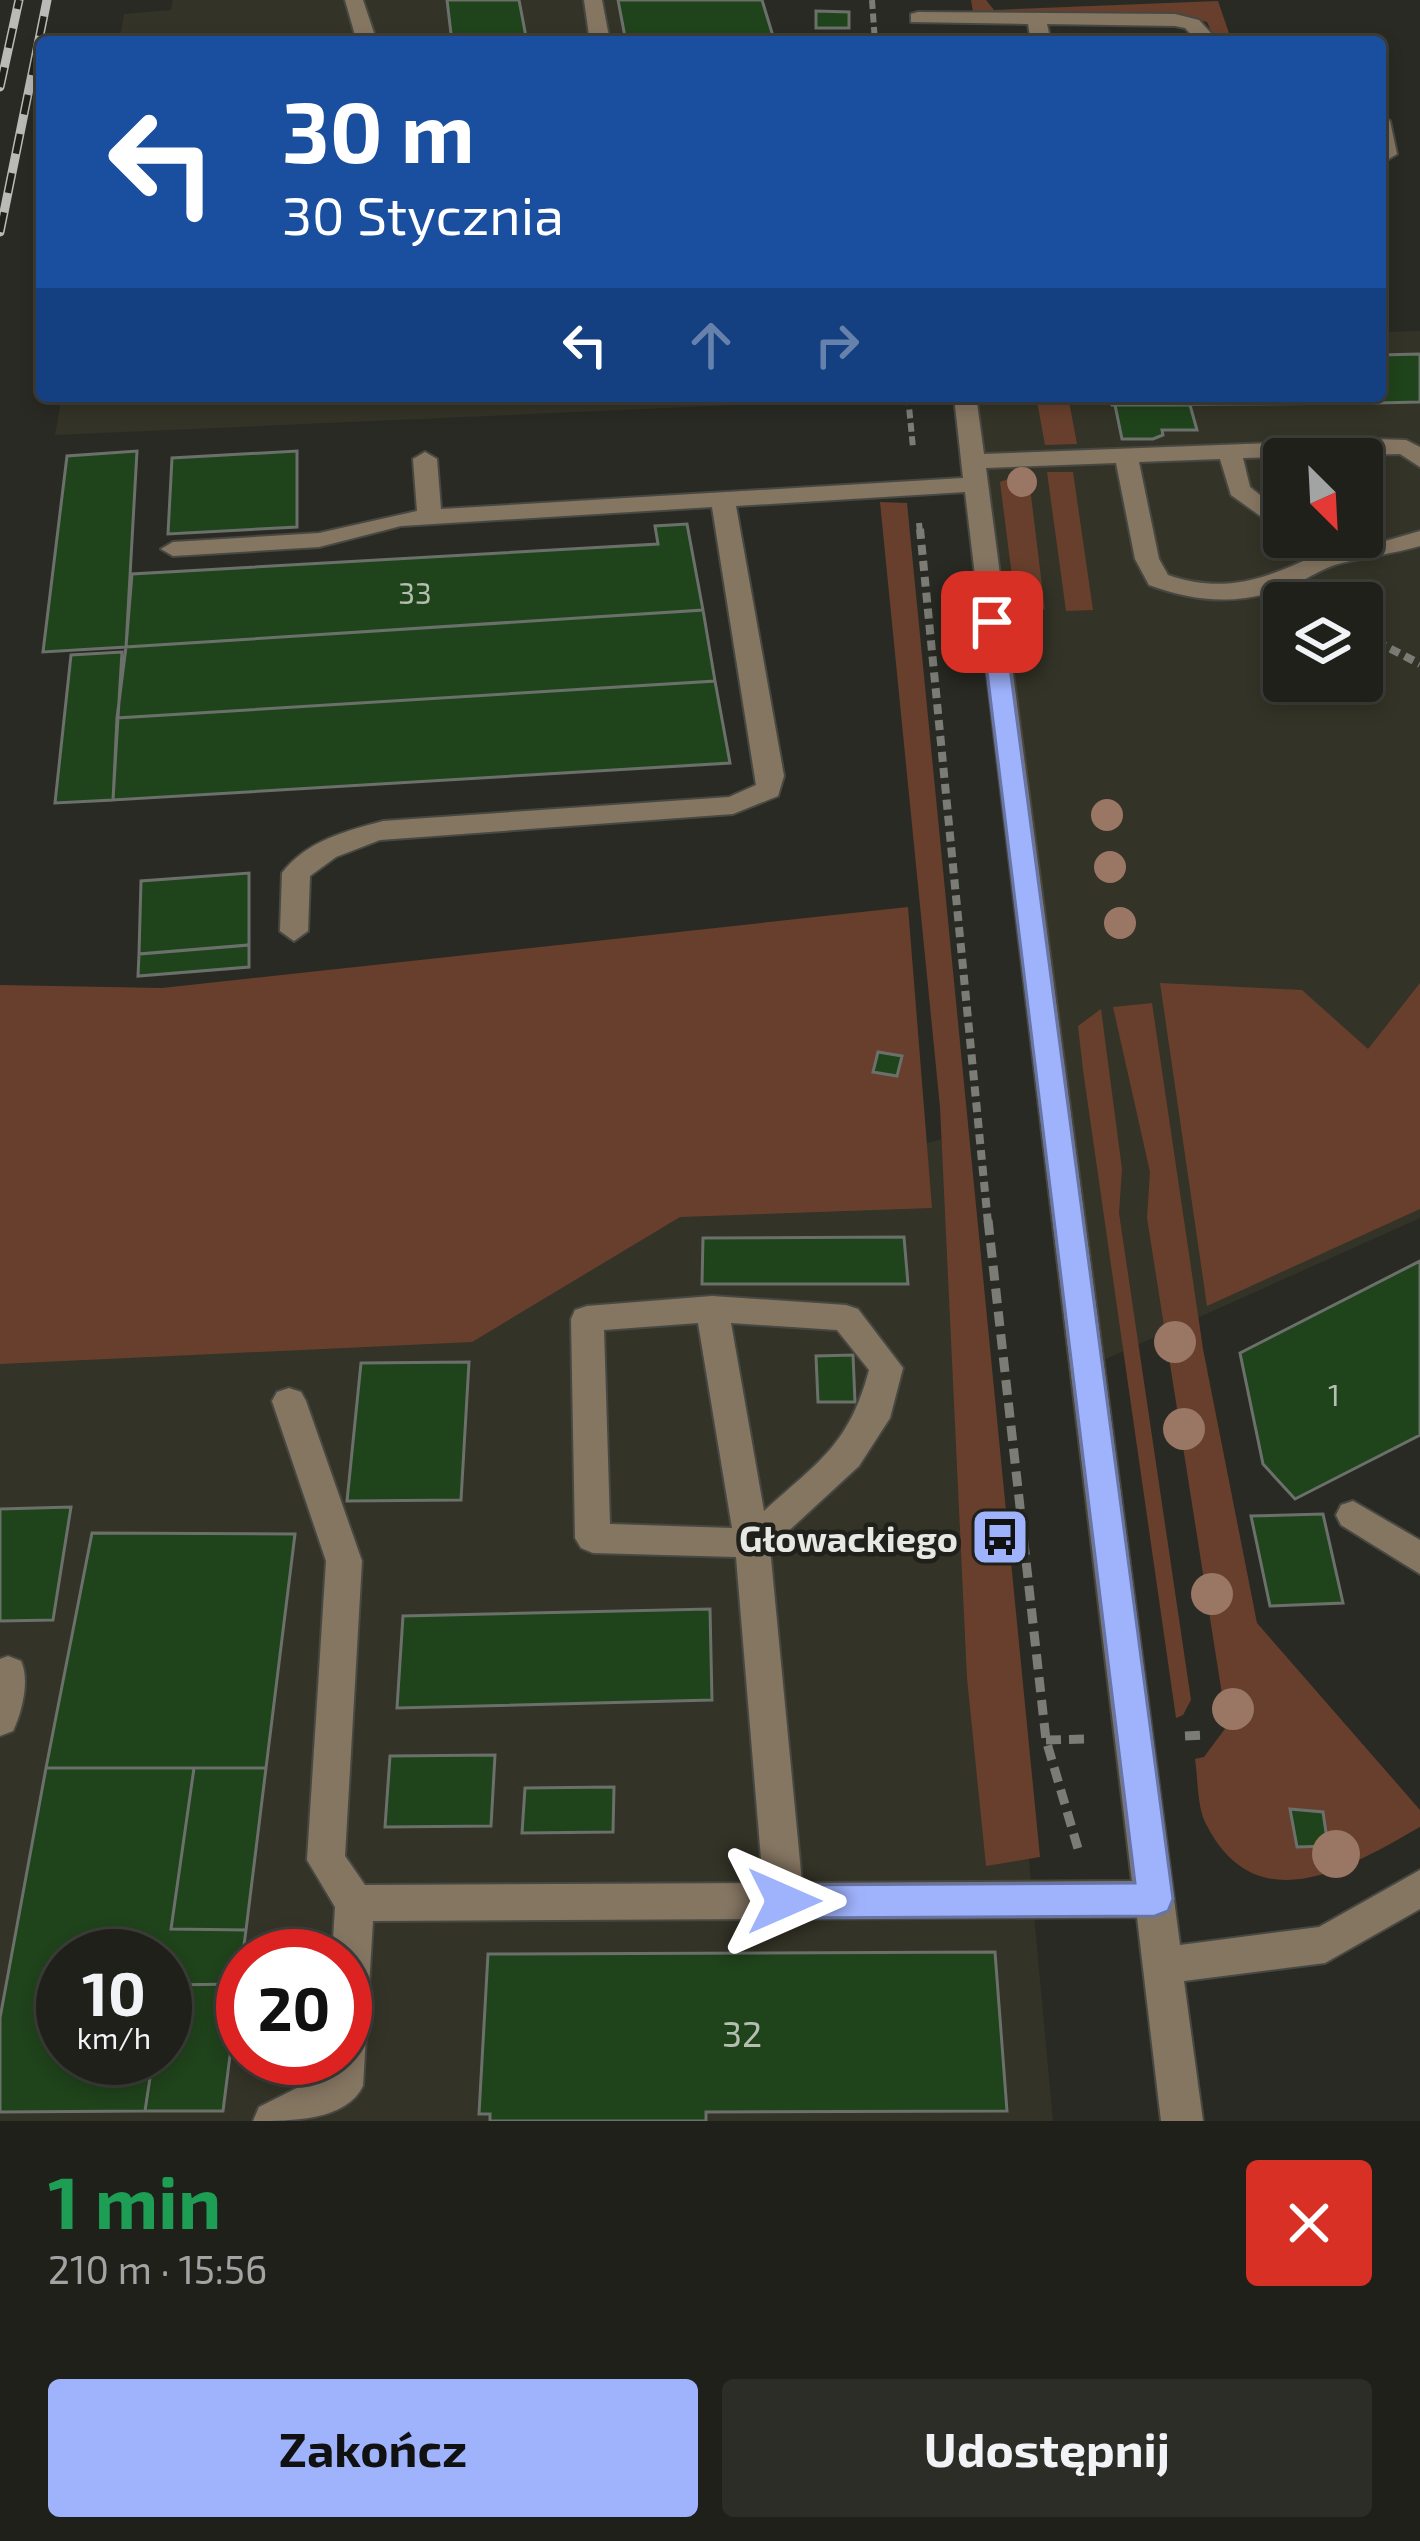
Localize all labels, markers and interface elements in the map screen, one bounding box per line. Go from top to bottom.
text: 30 m [282,79,475,180]
icon: left [84,84,240,240]
text: 30 Stycznia [282,181,564,246]
icon: left [552,312,618,378]
icon: ahead [678,312,744,378]
icon: right [804,312,870,378]
north arrow [1263,438,1383,558]
map controls [1263,438,1383,702]
pin [941,571,1043,673]
house number: 33 [398,574,432,610]
button: layers [1263,582,1383,702]
icon: arrive [959,589,1025,655]
house number: 1 [1328,1376,1340,1412]
bus stop icon: Głowackiego [969,1506,1031,1568]
place label: Głowackiego [739,1516,958,1559]
position arrow [721,1838,847,1964]
speed limit sign: 20 [216,1929,372,2085]
text: 10 [82,1956,146,2028]
house number: 32 [722,2011,762,2054]
text: km/h [77,2019,151,2055]
text: 1 min [48,2157,221,2243]
button: close [1246,2160,1372,2286]
text: 210 m · 15:56 [48,2245,267,2292]
button: Zakończ [48,2379,698,2517]
button: Udostępnij [722,2379,1372,2517]

